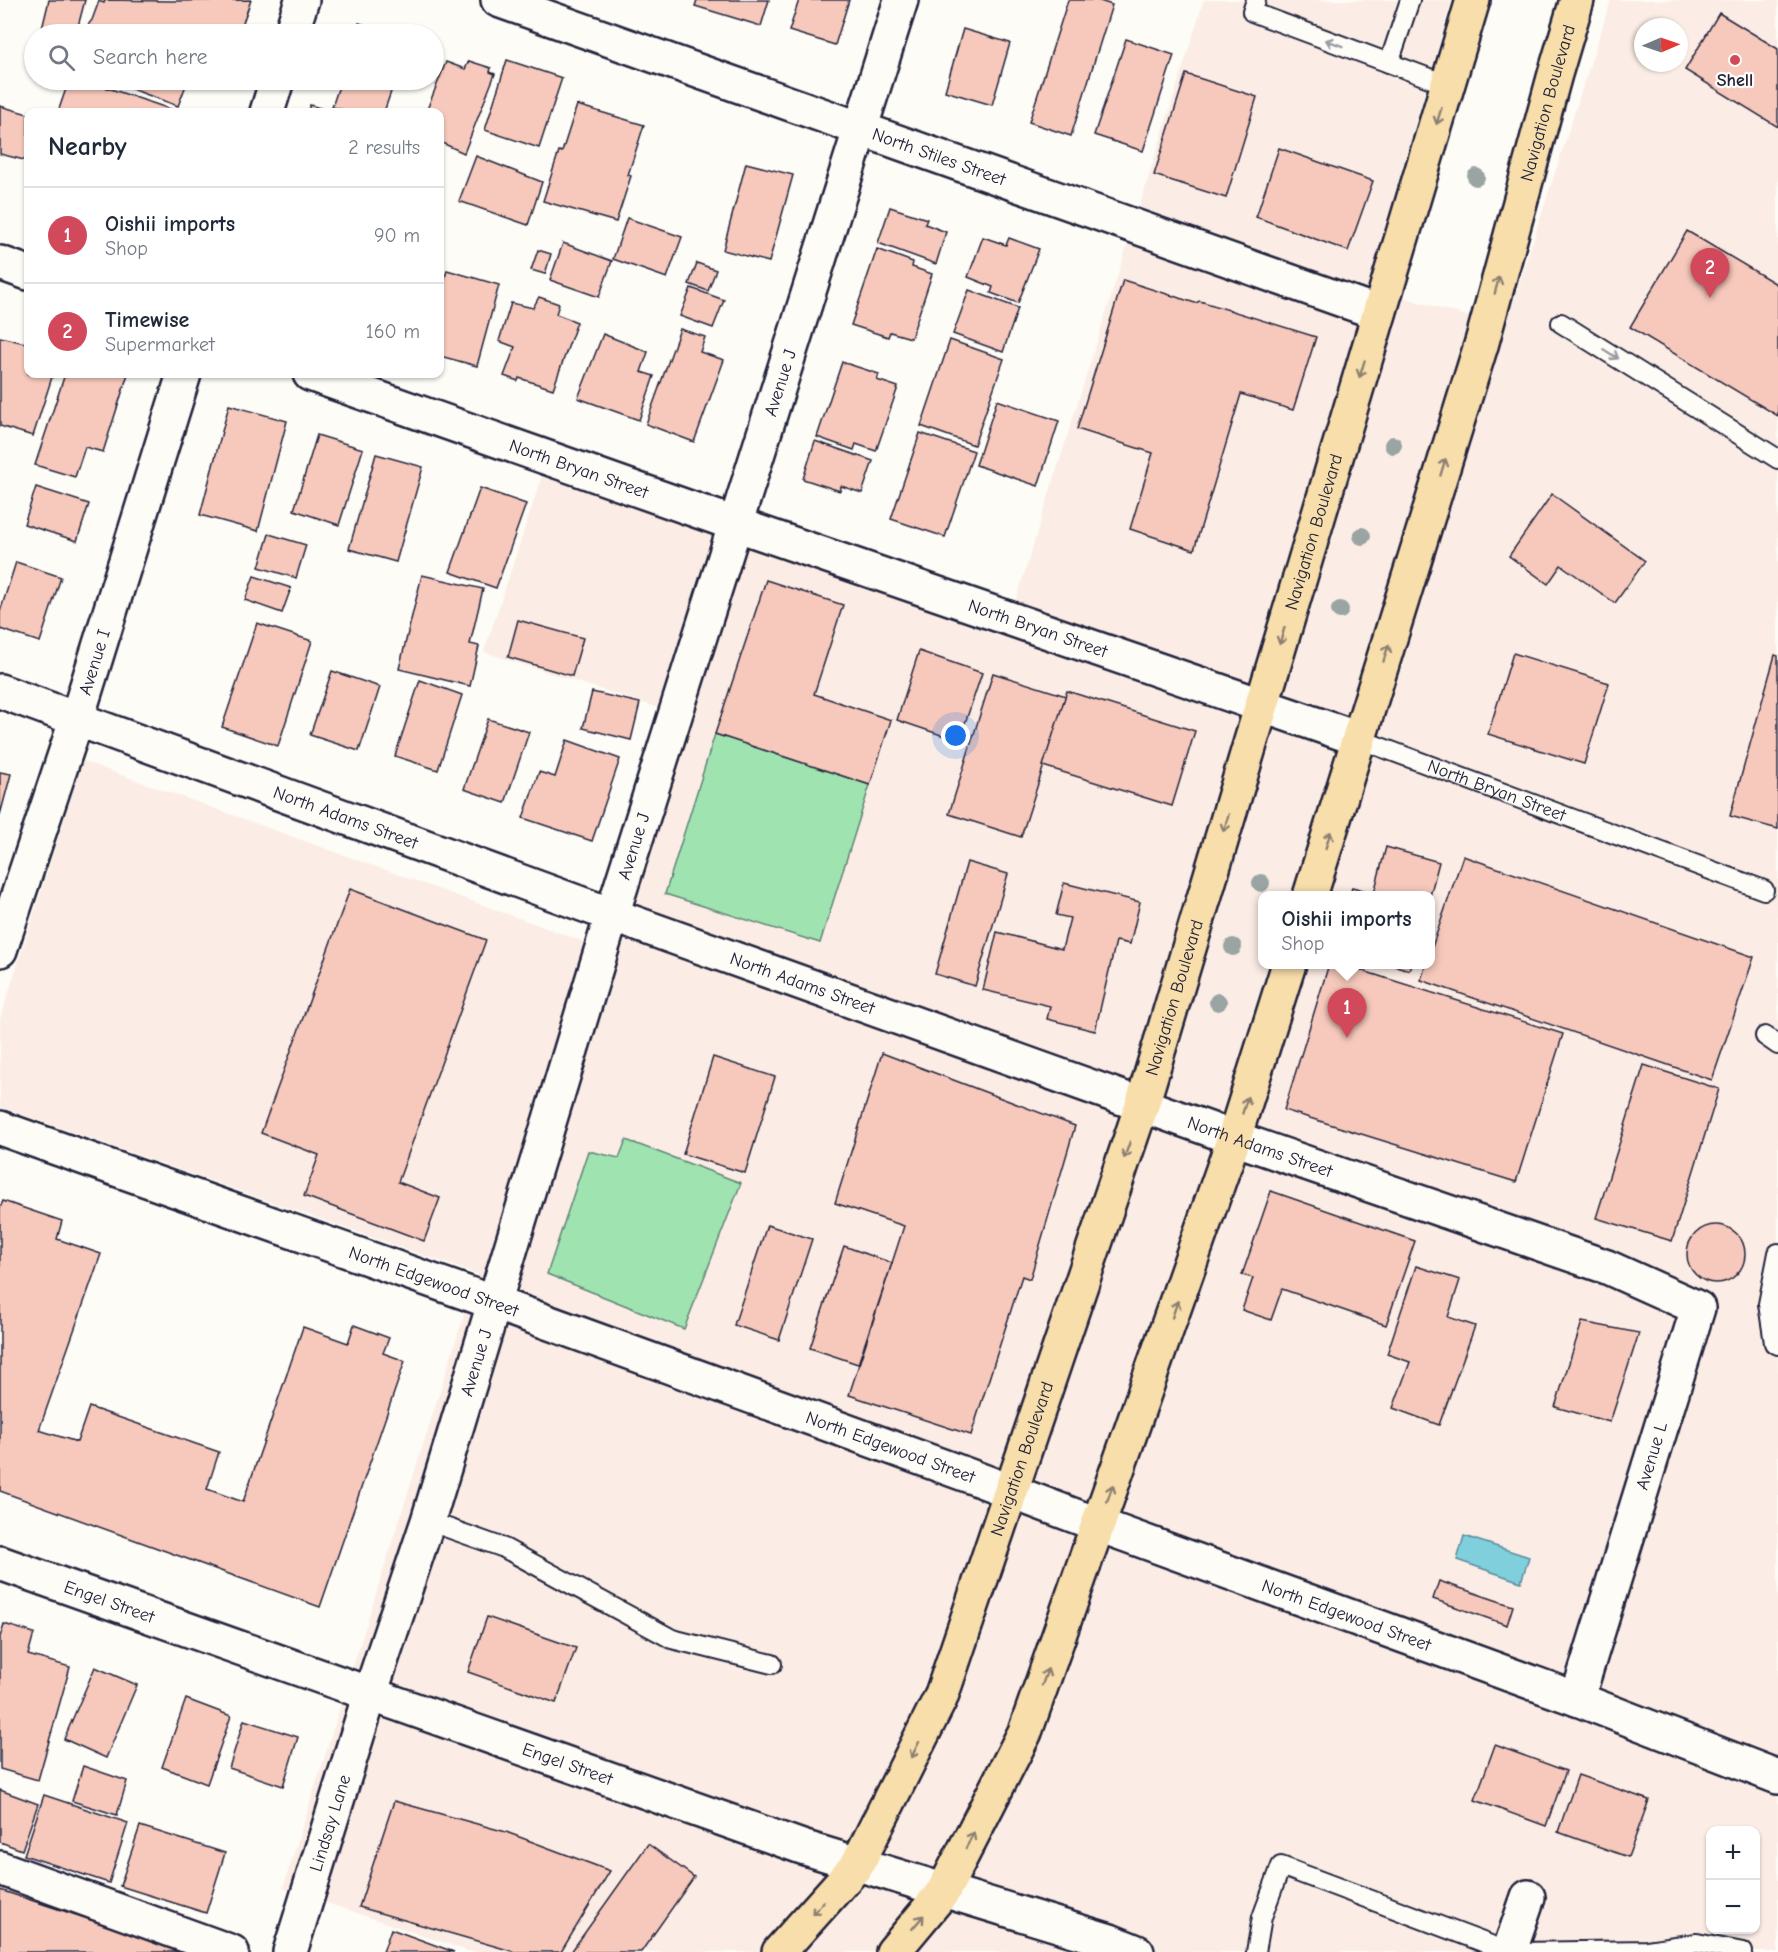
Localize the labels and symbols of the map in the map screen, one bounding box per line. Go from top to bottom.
north arrow [1634,18,1688,72]
street label: Navigation Boulevard [1516,22,1580,184]
one-way arrow [1325,36,1344,47]
marker: Shell [1728,53,1742,67]
place label: Shell [1717,70,1753,91]
one-way arrow [1433,106,1444,125]
street label: North Stiles Street [869,123,1009,190]
pin: 2 [1690,248,1730,298]
one-way arrow [1492,276,1503,295]
street label: Avenue J [760,347,801,419]
one-way arrow [1602,348,1619,360]
one-way arrow [1356,359,1367,378]
street label: North Bryan Street [506,435,652,503]
street label: Navigation Boulevard [1280,451,1347,613]
one-way arrow [1438,458,1449,477]
street label: North Bryan Street [965,595,1111,662]
one-way arrow [1276,626,1287,645]
street label: Avenue I [74,627,115,698]
one-way arrow [1381,644,1392,663]
your location [941,721,970,750]
street label: North Bryan Street [1425,755,1570,826]
street label: North Adams Street [270,781,421,854]
street label: Avenue J [613,810,654,882]
one-way arrow [1220,813,1231,832]
one-way arrow [1323,831,1334,850]
street label: Navigation Boulevard [1141,917,1207,1078]
street label: North Adams Street [727,948,878,1019]
pin: 1 [1328,988,1366,1038]
one-way arrow [1240,1096,1251,1115]
street label: North Adams Street [1185,1112,1336,1182]
one-way arrow [1120,1140,1131,1159]
street label: North Edgewood Street [346,1242,522,1321]
one-way arrow [1170,1300,1181,1319]
street label: Avenue J [456,1327,496,1399]
street label: Navigation Boulevard [986,1379,1058,1539]
street label: North Edgewood Street [803,1407,979,1488]
street label: Avenue L [1632,1420,1672,1492]
one-way arrow [1106,1484,1117,1503]
street label: North Edgewood Street [1259,1575,1435,1656]
street label: Engel Street [61,1576,158,1628]
one-way arrow [1040,1668,1051,1687]
street label: Engel Street [519,1738,616,1790]
one-way arrow [908,1740,920,1758]
street label: Lindsay Lane [305,1772,355,1874]
one-way arrow [964,1831,976,1849]
one-way arrow [811,1900,825,1915]
one-way arrow [911,1914,924,1930]

